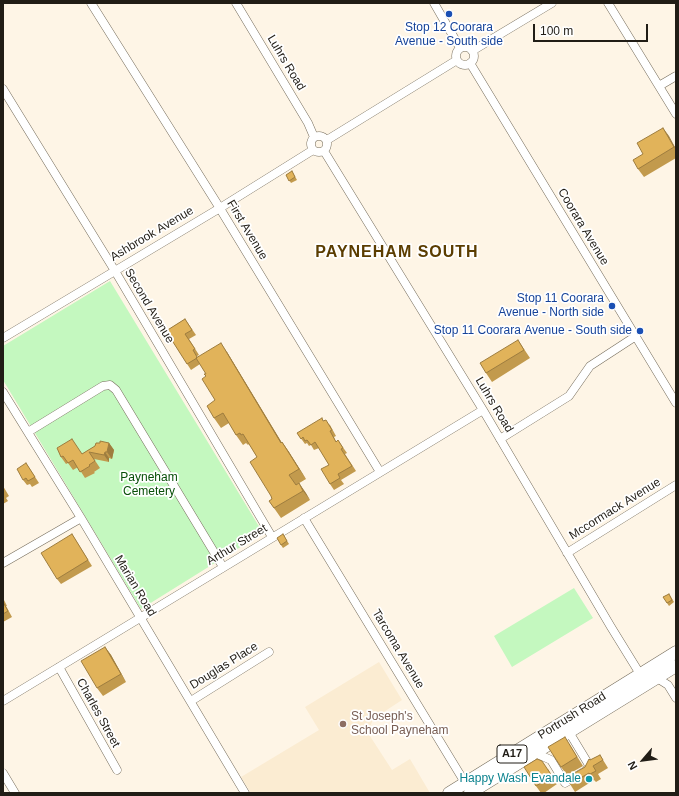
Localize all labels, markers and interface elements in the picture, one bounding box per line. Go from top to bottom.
marker: Stop 12 Coorara Avenue - South side [444,9,454,19]
scale bar [535,16,650,42]
place label: Stop 12 Coorara Avenue - South side [395,21,503,49]
text: 100 m [540,24,573,38]
street label: Luhrs Road [264,33,308,93]
street label: Coorara Avenue [554,186,612,268]
street label: First Avenue [224,198,270,262]
street label: Ashbrook Avenue [108,203,196,265]
district label: PAYNEHAM SOUTH [315,243,479,263]
street label: Second Avenue [121,266,177,346]
place label: Stop 11 Coorara Avenue - North side [498,292,604,320]
marker: Stop 11 Coorara Avenue - North side [607,301,617,311]
place label: Stop 11 Coorara Avenue - South side [434,324,632,338]
marker: Stop 11 Coorara Avenue - South side [635,326,645,336]
street label: Luhrs Road [472,375,516,435]
park label: Payneham Cemetery [120,471,178,499]
street label: Mccormack Avenue [567,475,663,543]
street label: Arthur Street [204,521,270,569]
street label: Marian Road [111,553,159,619]
street label: Tarcoma Avenue [369,607,427,691]
street label: Douglas Place [187,639,261,693]
street label: Charles Street [73,676,123,750]
street label: Portrush Road [535,689,609,743]
place label: St Joseph's School Payneham [351,710,448,738]
marker: St Joseph's School Payneham [338,719,348,729]
north arrow [623,740,663,780]
road number: A17 [497,745,527,763]
text: N [625,759,640,772]
place label: Happy Wash Evandale [459,772,581,786]
marker: Happy Wash Evandale [584,774,594,784]

